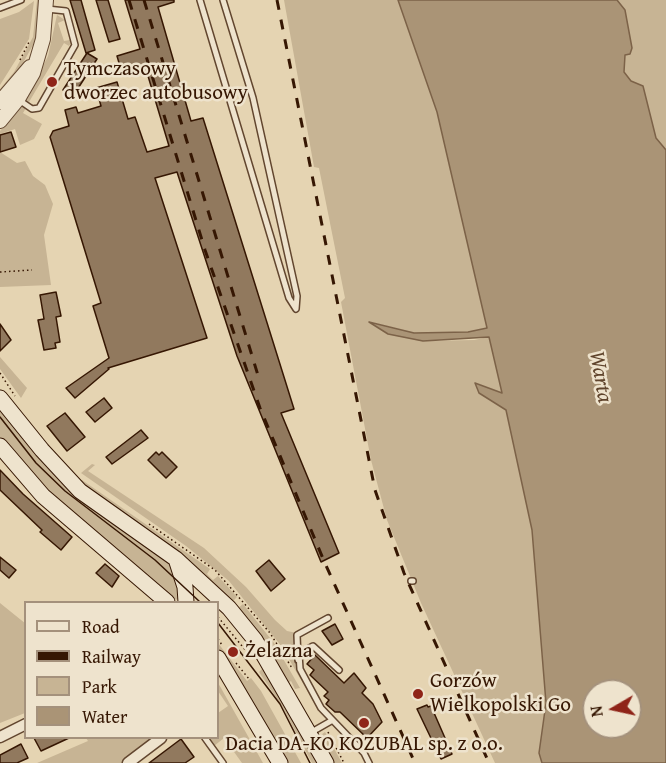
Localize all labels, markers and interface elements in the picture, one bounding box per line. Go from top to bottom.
place label: Tymczasowy dworzec autobusowy [64,57,248,107]
marker: Tymczasowy dworzec autobusowy [45,75,59,89]
water label: Warta [582,349,618,405]
legend [24,601,219,739]
text: Road [82,613,120,640]
place label: Żelazna [245,639,313,665]
text: Railway [82,643,141,670]
marker: Żelazna [226,645,240,659]
place label: Gorzów Wielkopolski Go [430,669,571,719]
text: Park [82,673,117,700]
north arrow [582,679,642,739]
marker: Gorzów Wielkopolski Go [411,687,425,701]
text: Water [82,703,127,730]
text: N [584,704,609,719]
marker: Dacia DA-KO KOZUBAL sp. z o.o. [357,716,371,730]
place label: Dacia DA-KO KOZUBAL sp. z o.o. [225,732,503,758]

